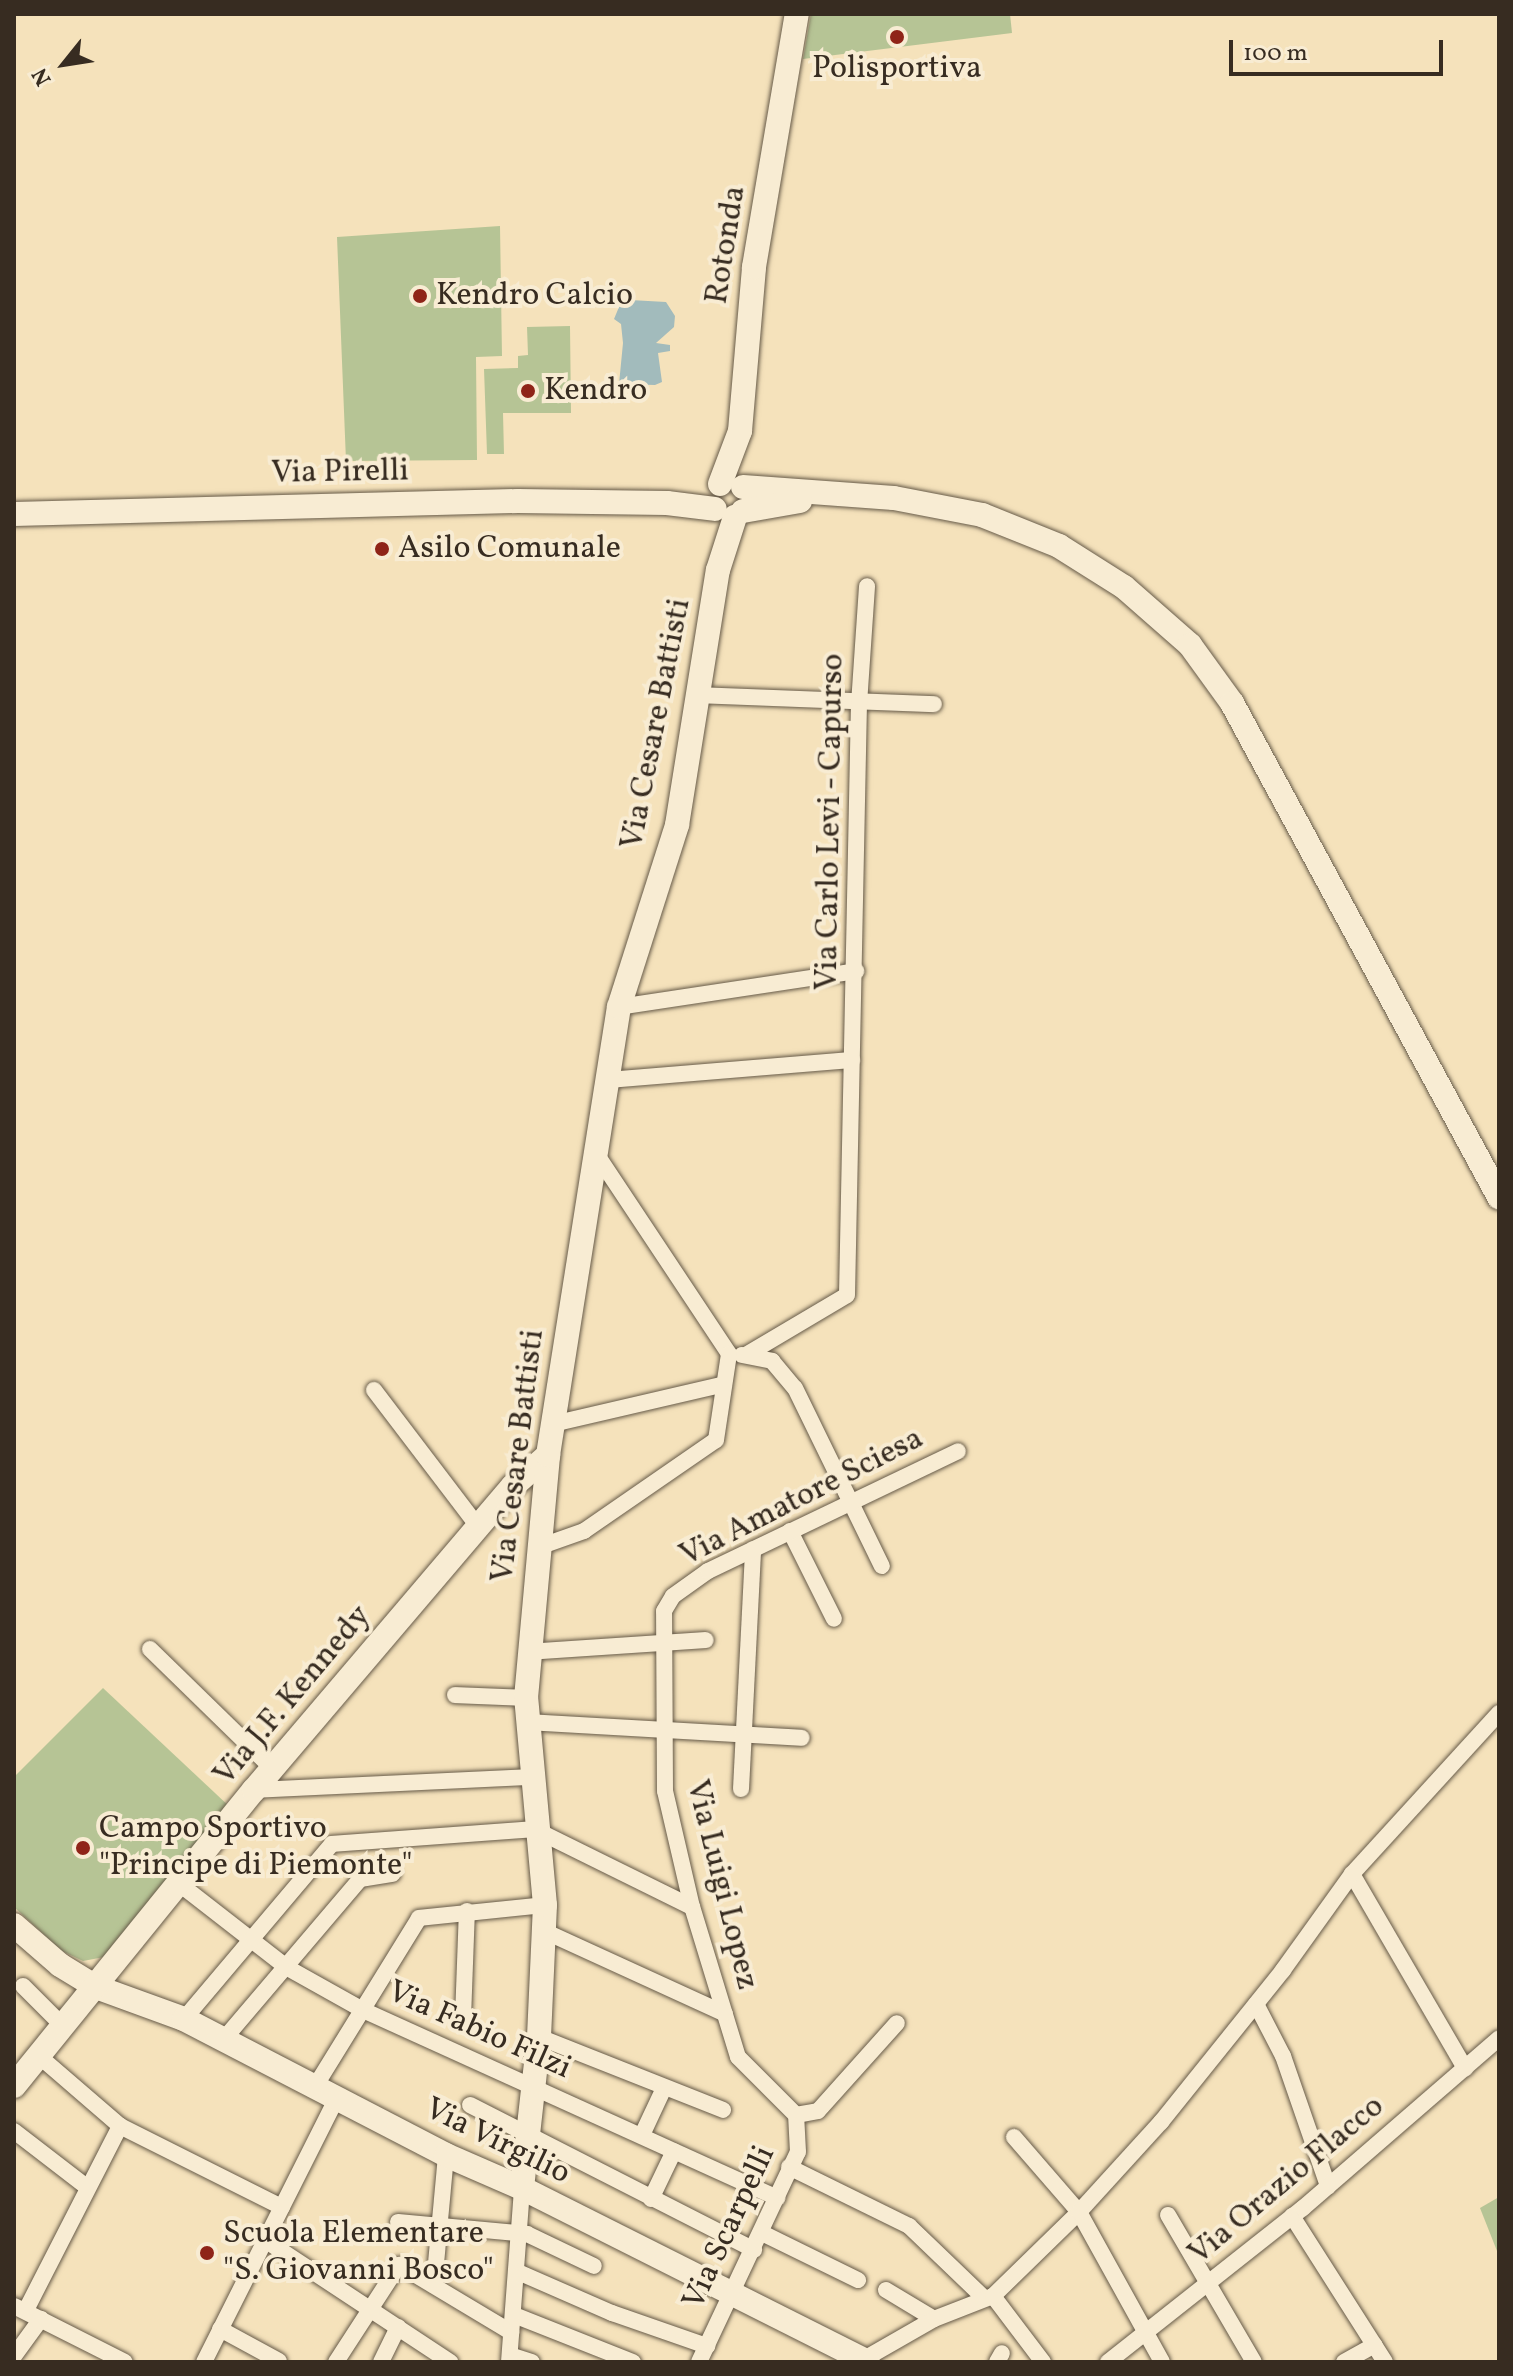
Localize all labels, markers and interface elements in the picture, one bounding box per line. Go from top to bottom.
north arrow [24,24,104,104]
scale bar [1233,24,1447,74]
marker: Polisportiva [888,28,906,46]
text: 100 m [1243,37,1308,71]
place label: Polisportiva [812,50,982,88]
text: N [25,62,60,91]
street label: Rotonda [699,183,755,307]
place label: Kendro Calcio [436,277,633,315]
marker: Kendro Calcio [411,287,429,305]
place label: Kendro [544,372,647,410]
marker: Kendro [519,382,537,400]
street label: Via Pirelli [271,453,409,493]
place label: Asilo Comunale [398,530,621,568]
marker: Asilo Comunale [373,540,391,558]
street label: Via Cesare Battisti [614,595,700,853]
street label: Via Carlo Levi - Capurso [809,652,853,992]
street label: Via Cesare Battisti [484,1327,554,1585]
street label: Via Amatore Sciesa [674,1420,930,1576]
street label: Via J.F. Kennedy [206,1598,380,1794]
street label: Via Luigi Lopez [676,1776,766,1994]
place label: Campo Sportivo "Principe di Piemonte" [99,1811,413,1886]
marker: Campo Sportivo "Principe di Piemonte" [74,1839,92,1857]
street label: Via Fabio Filzi [381,1973,577,2089]
street label: Via Orazio Flacco [1181,2088,1393,2274]
street label: Via Virgilio [418,2090,576,2194]
street label: Via Scarpelli [675,2140,785,2316]
place label: Scuola Elementare "S. Giovanni Bosco" [223,2216,494,2291]
marker: Scuola Elementare "S. Giovanni Bosco" [198,2244,216,2262]

